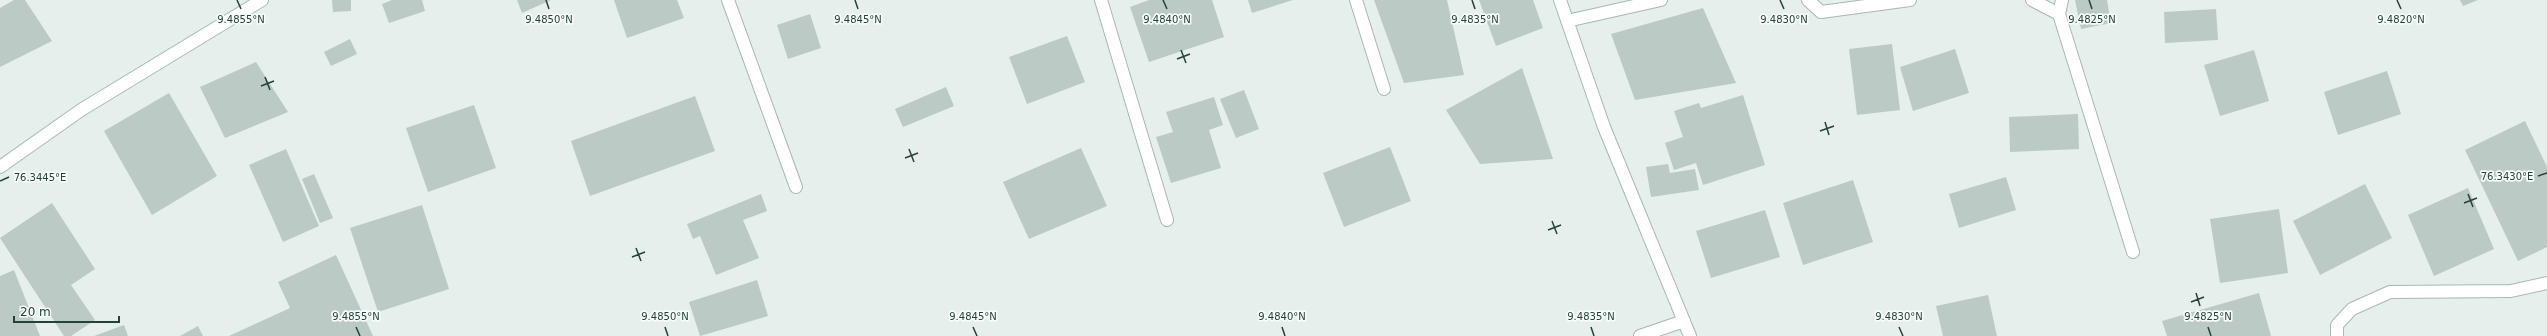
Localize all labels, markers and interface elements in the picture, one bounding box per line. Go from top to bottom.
text: 9.4855°N [217,14,265,25]
text: 9.4850°N [525,14,573,25]
text: 9.4845°N [834,14,882,25]
text: 9.4840°N [1143,14,1191,25]
text: 9.4835°N [1451,14,1499,25]
text: 9.4830°N [1760,14,1808,25]
text: 9.4825°N [2068,14,2116,25]
text: 9.4820°N [2377,14,2425,25]
text: 76.3430°E [2481,171,2533,182]
text: 76.3445°E [14,172,66,183]
scale bar [14,298,119,324]
text: 20 m [20,305,51,319]
text: 9.4855°N [332,311,380,322]
text: 9.4850°N [641,311,689,322]
text: 9.4845°N [949,311,997,322]
text: 9.4840°N [1258,311,1306,322]
text: 9.4835°N [1567,311,1615,322]
text: 9.4830°N [1875,311,1923,322]
text: 9.4825°N [2184,311,2232,322]

